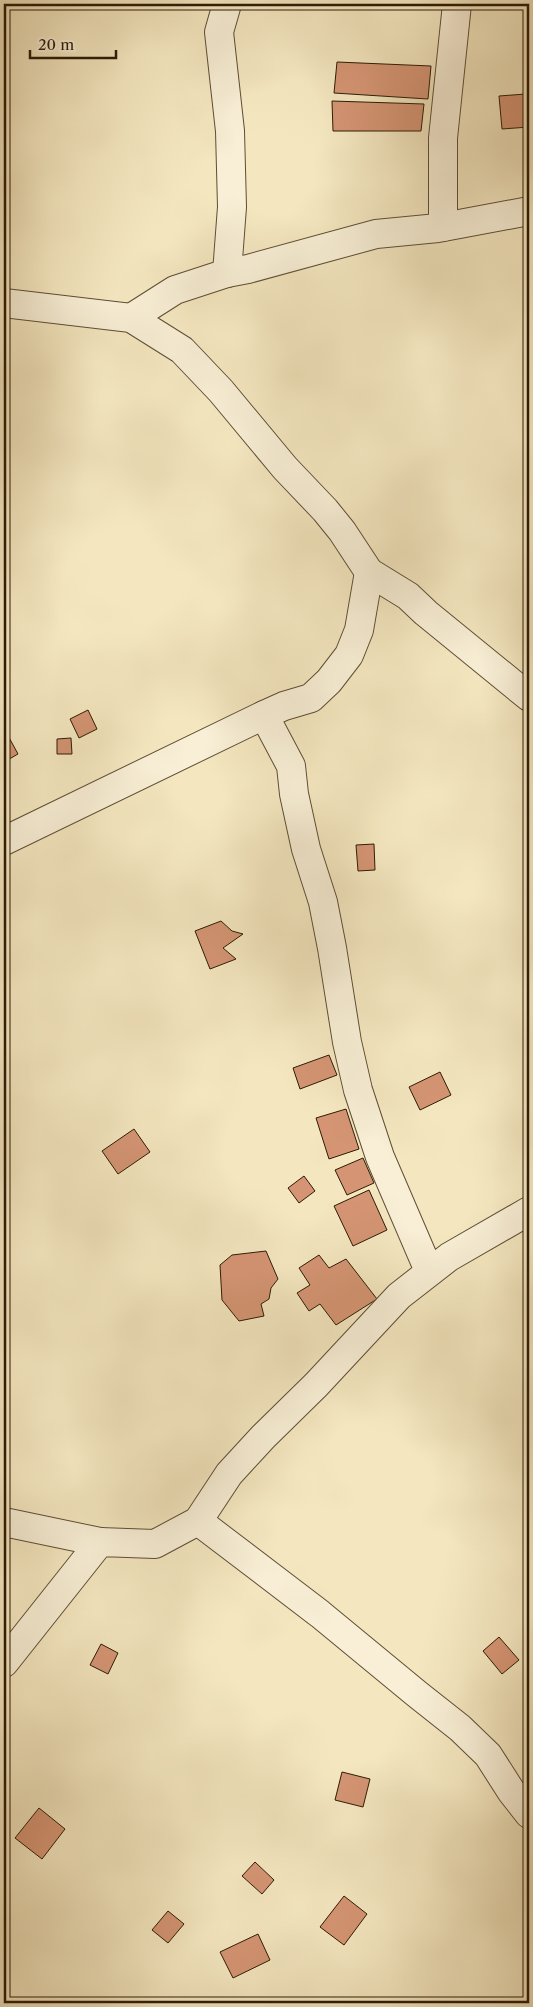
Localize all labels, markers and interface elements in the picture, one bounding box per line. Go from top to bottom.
scale bar [30,28,116,60]
text: 20 m [38,35,74,54]

